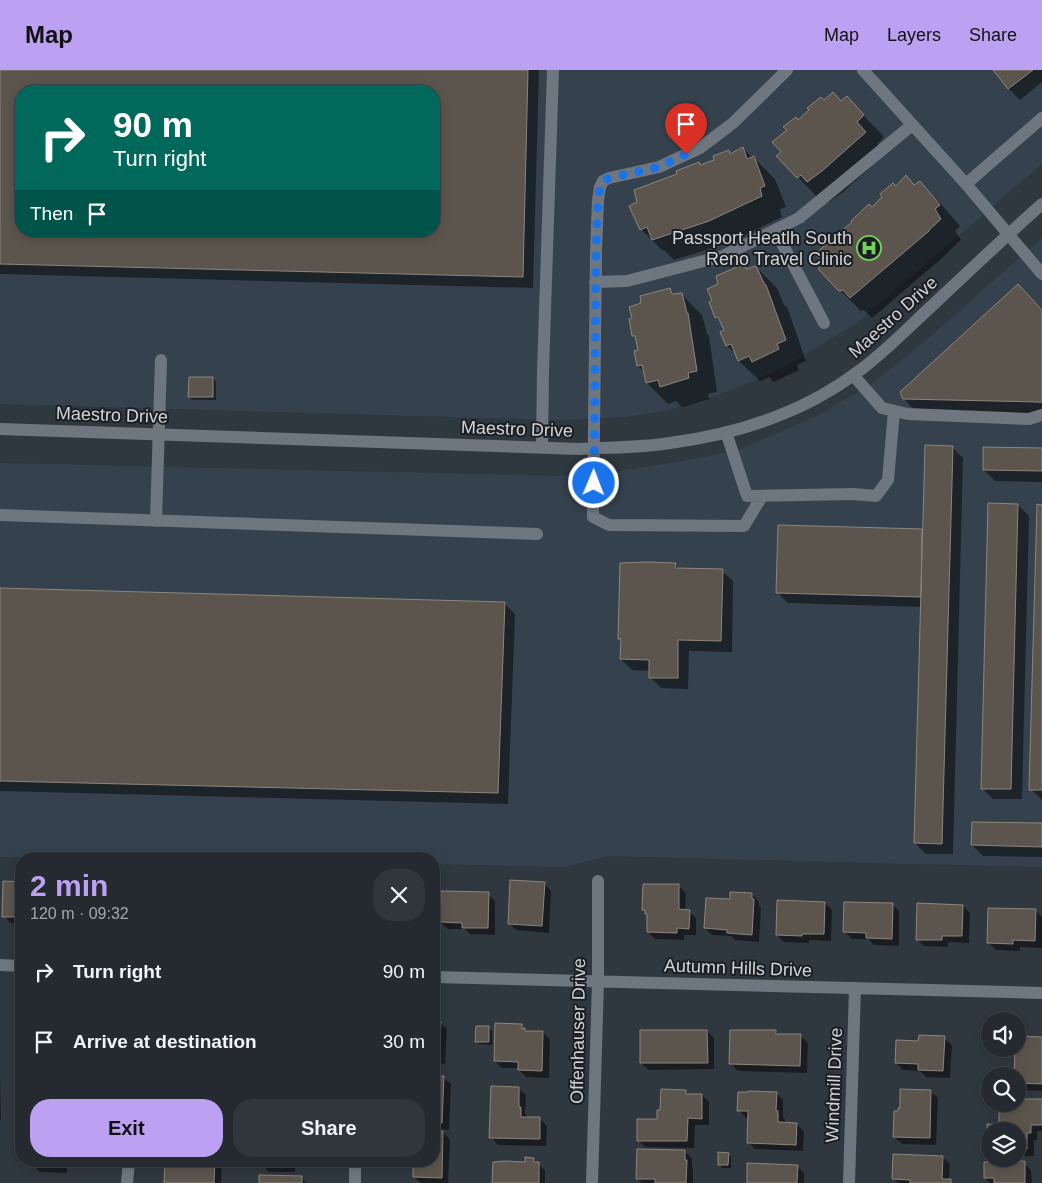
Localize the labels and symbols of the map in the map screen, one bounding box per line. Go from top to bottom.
pin [665,103,707,154]
place label: Passport Heatlh South Reno Travel Clinic [672,228,852,269]
hospital icon: Passport Heatlh South Reno Travel Clinic [856,235,882,261]
street label: Maestro Drive [845,272,941,362]
street label: Maestro Drive [56,403,168,427]
street label: Maestro Drive [461,417,573,441]
position arrow [567,456,619,508]
street label: Autumn Hills Drive [664,955,812,981]
street label: Offenhauser Drive [567,958,589,1104]
street label: Windmill Drive [822,1027,846,1143]

